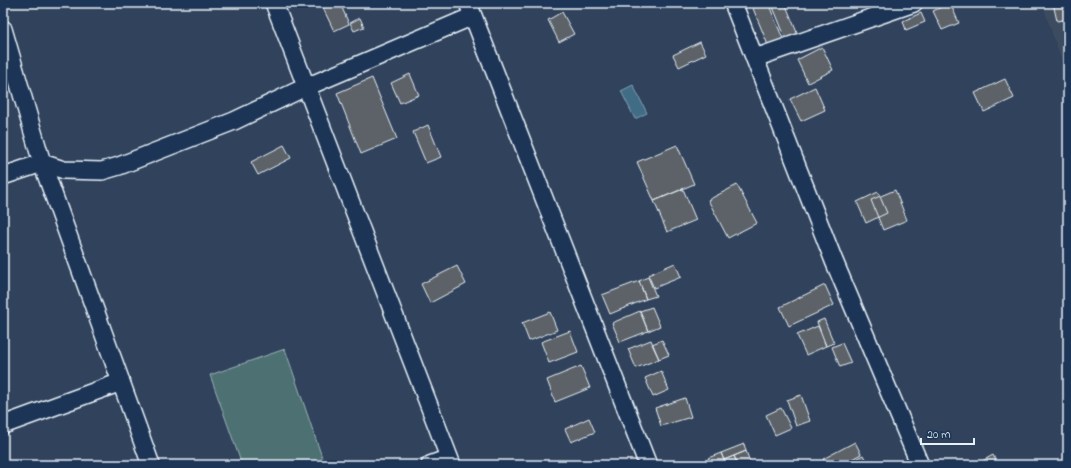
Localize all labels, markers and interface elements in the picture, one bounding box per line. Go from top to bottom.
scale bar [921,420,974,446]
text: 20 m [927,426,950,444]

